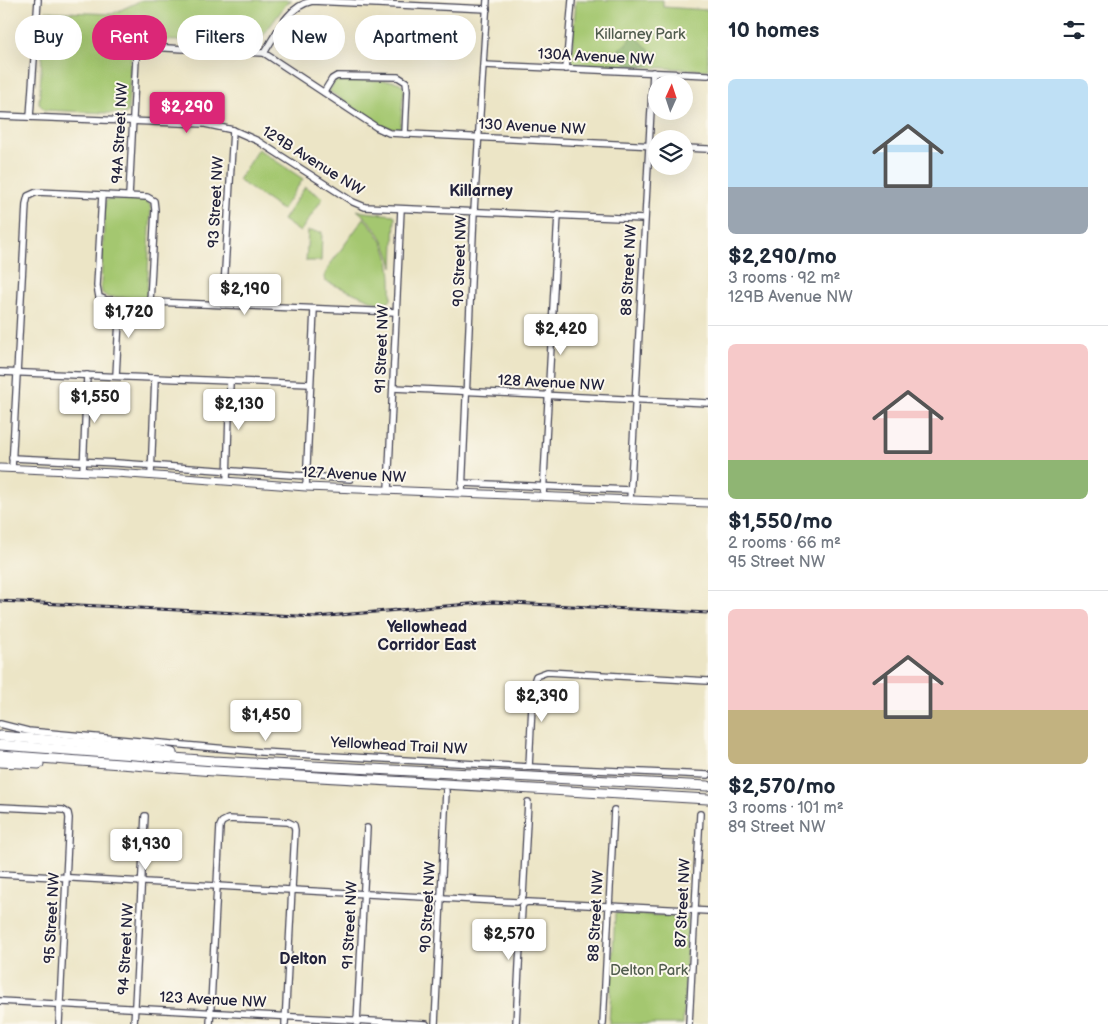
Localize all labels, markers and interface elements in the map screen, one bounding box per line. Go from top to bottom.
chip: Buy [15,15,82,60]
chip: Rent [92,15,167,60]
chip: Filters [177,15,263,60]
chip: New [273,15,345,60]
chip: Apartment [355,15,476,60]
icon: filters [1060,16,1088,44]
text: 10 homes [728,18,819,43]
park label: Killarney Park [595,25,686,44]
street label: 130A Avenue NW [537,44,655,70]
north arrow [648,75,692,120]
map controls [648,75,693,175]
street label: 94A Street NW [108,82,132,184]
pin: $2,290 [146,92,228,134]
text: $2,290 [161,98,213,117]
icon: home [863,111,953,201]
street label: 130 Avenue NW [478,115,586,139]
street label: 129B Avenue NW [258,122,368,200]
button: layers [648,130,693,175]
street label: 93 Street NW [204,155,228,248]
district label: Killarney [449,182,513,201]
street label: 90 Street NW [449,215,471,307]
street label: 88 Street NW [617,223,641,316]
text: $2,290/mo [728,244,837,269]
text: 3 rooms · 92 m² [728,269,841,288]
pin: $2,190 [204,274,286,316]
text: $2,190 [220,280,270,299]
text: 129B Avenue NW [728,288,853,307]
pin: $1,720 [88,296,170,339]
text: $1,720 [105,303,153,322]
street label: 91 Street NW [371,304,393,394]
pin: $2,420 [520,314,602,356]
text: $2,420 [535,320,587,339]
street label: 128 Avenue NW [497,371,605,395]
icon: home [863,377,953,467]
pin: $1,550 [54,382,136,424]
text: $1,550 [70,388,120,407]
pin: $2,130 [198,388,280,431]
text: $2,130 [214,395,264,414]
street label: 127 Avenue NW [301,463,407,487]
text: $1,550/mo [728,509,832,534]
text: 2 rooms · 66 m² [728,534,841,553]
text: 95 Street NW [728,553,825,572]
district label: Yellowhead Corridor East [378,618,477,655]
icon: home [863,642,953,732]
pin: $2,390 [501,680,583,723]
text: $2,390 [516,687,568,706]
pin: $1,450 [225,700,307,742]
text: $1,450 [241,706,291,725]
street label: Yellowhead Trail NW [329,733,468,759]
text: $2,570/mo [728,774,836,799]
text: 3 rooms · 101 m² [728,799,844,818]
text: 89 Street NW [728,818,826,837]
pin: $1,930 [105,828,187,871]
text: $1,930 [121,835,171,854]
street label: 87 Street NW [671,858,695,948]
street label: 90 Street NW [416,860,440,953]
street label: 88 Street NW [584,869,608,962]
street label: 95 Street NW [40,872,64,964]
street label: 91 Street NW [338,880,362,970]
street label: 94 Street NW [114,902,138,995]
pin: $2,570 [468,918,550,961]
text: $2,570 [483,925,535,944]
district label: Delton [279,950,327,969]
park label: Delton Park [610,961,689,980]
street label: 123 Avenue NW [159,988,267,1012]

